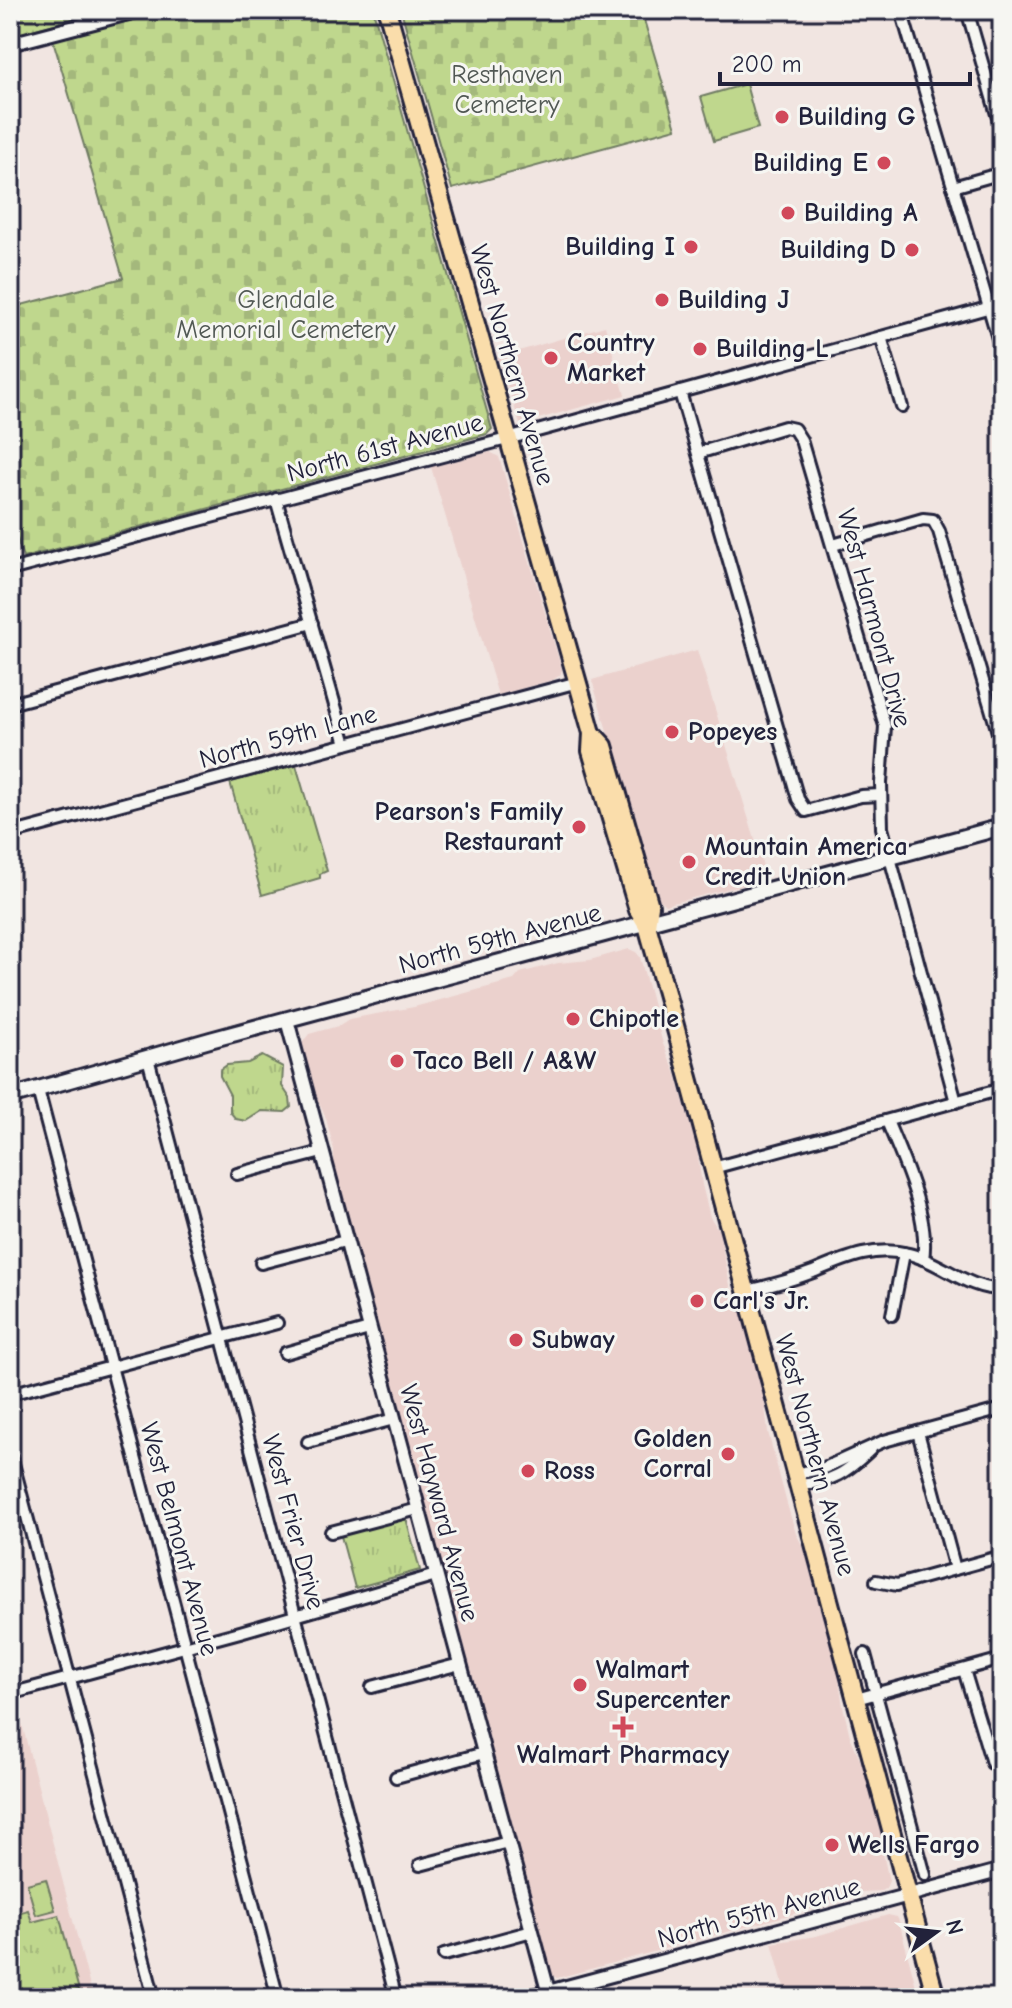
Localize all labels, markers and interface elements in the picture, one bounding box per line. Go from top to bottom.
scale bar [720,36,970,86]
text: 200 m [732,50,802,78]
park label: Resthaven Cemetery [451,60,563,120]
place label: Building G [798,102,916,132]
marker: Building G [773,108,791,126]
place label: Building E [753,148,868,178]
marker: Building E [875,154,893,172]
place label: Building A [804,198,918,228]
marker: Building A [779,204,797,222]
place label: Building I [565,232,675,262]
place label: Building D [780,235,896,265]
marker: Building I [682,238,700,256]
street label: West Northern Avenue [463,241,561,489]
marker: Building D [903,241,921,259]
park label: Glendale Memorial Cemetery [176,285,396,345]
place label: Building J [678,285,790,315]
marker: Building J [653,291,671,309]
place label: Country Market [567,328,655,388]
place label: Building L [716,334,829,364]
marker: Building L [691,340,709,358]
marker: Country Market [542,349,560,367]
street label: North 61st Avenue [284,407,486,489]
street label: West Harmont Drive [830,505,918,731]
street label: North 59th Lane [196,699,380,775]
place label: Popeyes [688,717,777,747]
marker: Popeyes [663,723,681,741]
place label: Pearson's Family Restaurant [375,797,563,857]
marker: Pearson's Family Restaurant [570,818,588,836]
place label: Mountain America Credit Union [705,832,908,892]
marker: Mountain America Credit Union [680,853,698,871]
street label: North 59th Avenue [395,898,605,980]
place label: Chipotle [589,1004,679,1034]
marker: Chipotle [564,1010,582,1028]
place label: Taco Bell / A&W [413,1046,596,1076]
marker: Taco Bell / A&W [388,1052,406,1070]
place label: Carl's Jr. [713,1286,809,1316]
marker: Carl's Jr. [688,1292,706,1310]
place label: Subway [532,1325,615,1355]
marker: Subway [507,1331,525,1349]
street label: West Northern Avenue [768,1331,862,1579]
street label: West Hayward Avenue [393,1381,485,1625]
street label: West Belmont Avenue [133,1419,225,1659]
place label: Golden Corral [634,1424,712,1484]
street label: West Frier Drive [255,1431,331,1613]
marker: Golden Corral [719,1445,737,1463]
place label: Ross [544,1456,595,1486]
marker: Ross [519,1462,537,1480]
place label: Walmart Supercenter [596,1655,730,1715]
marker: Walmart Supercenter [571,1676,589,1694]
marker: Walmart Pharmacy [614,1718,632,1736]
place label: Walmart Pharmacy [517,1740,729,1770]
place label: Wells Fargo [848,1830,980,1860]
marker: Wells Fargo [823,1836,841,1854]
street label: North 55th Avenue [654,1872,864,1954]
north arrow [896,1892,976,1972]
text: N [940,1917,969,1937]

